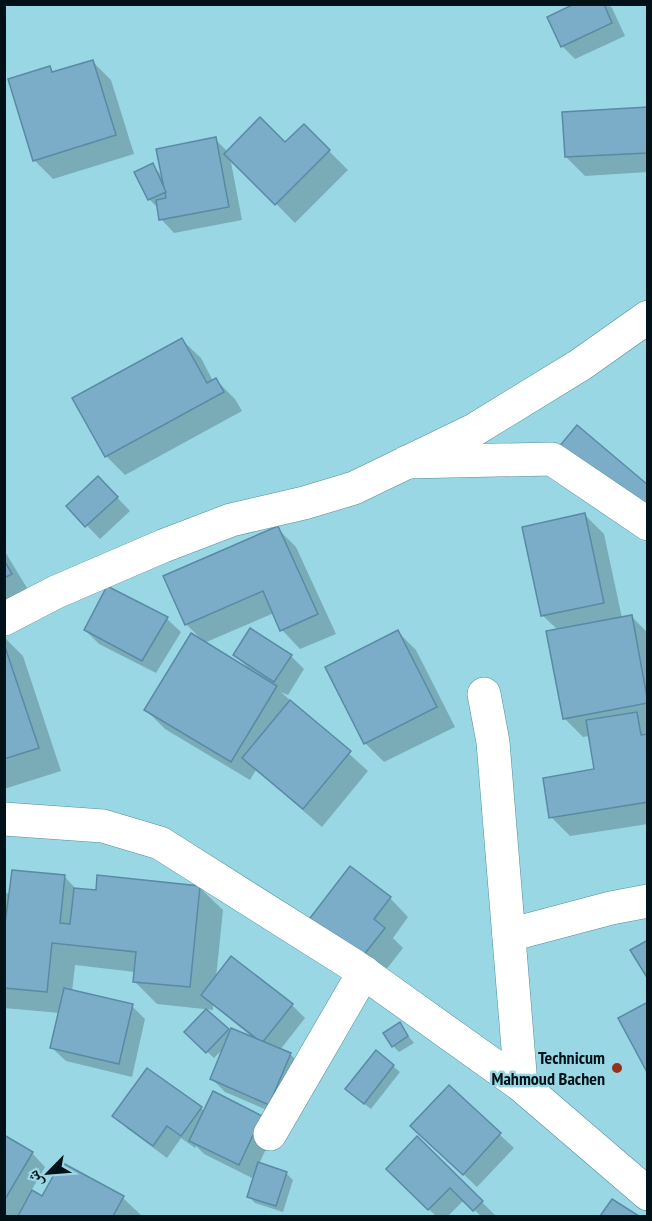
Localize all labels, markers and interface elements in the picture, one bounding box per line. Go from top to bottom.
place label: Technicum Mahmoud Bachen [491,1046,605,1090]
marker: Technicum Mahmoud Bachen [610,1061,624,1075]
north arrow [18,1143,78,1203]
text: ش [22,1167,47,1191]

